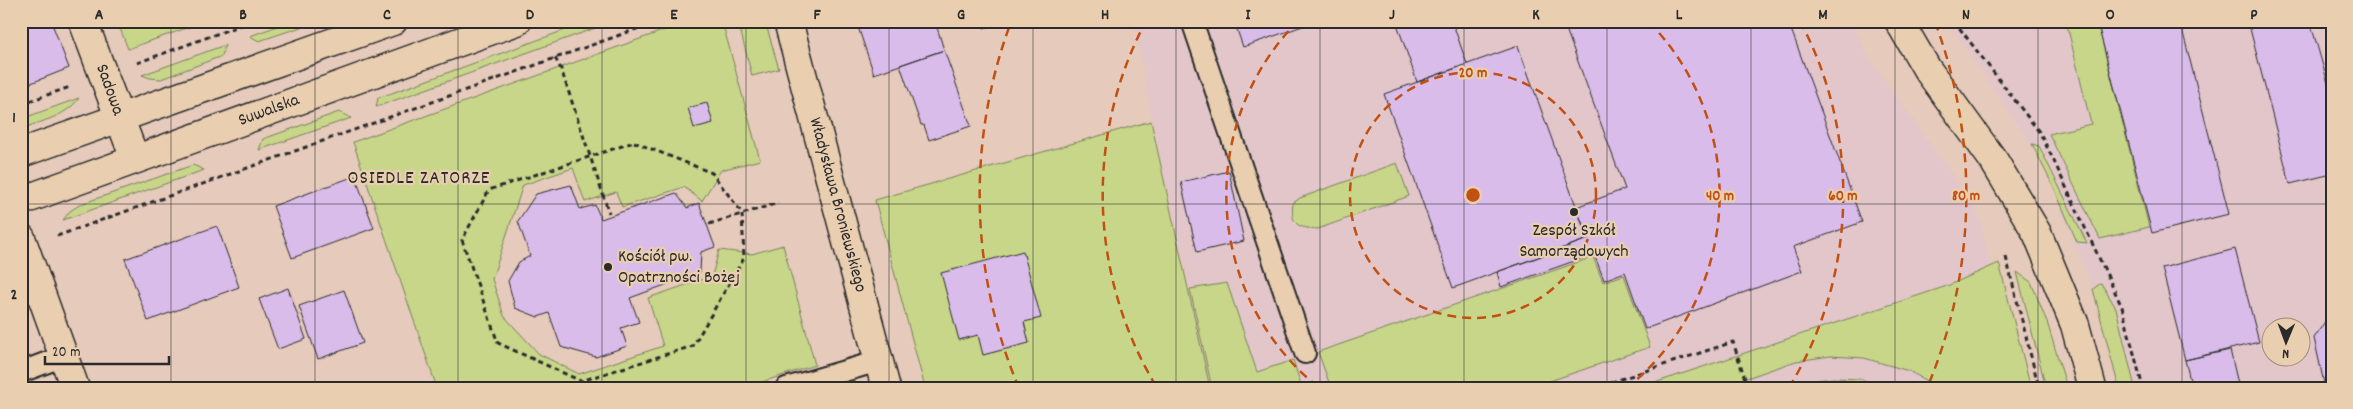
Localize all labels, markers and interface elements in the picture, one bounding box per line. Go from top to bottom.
text: A [95,4,104,27]
text: B [239,4,247,27]
text: C [383,4,391,27]
text: D [526,4,535,27]
text: E [670,4,678,27]
text: F [813,4,821,27]
text: G [957,4,965,27]
text: H [1101,4,1109,27]
text: I [1246,4,1252,27]
text: J [1389,4,1395,27]
text: K [1532,4,1540,27]
text: L [1676,4,1683,27]
text: M [1818,4,1828,27]
text: N [1962,4,1970,27]
text: O [2105,4,2115,27]
text: P [2250,4,2258,27]
street label: Sadowa [88,61,130,120]
text: 20 m [1459,63,1487,85]
street label: Suwalska [235,88,304,134]
text: 1 [12,107,16,130]
street label: Władysława Broniewskiego [802,115,872,295]
district label: OSIEDLE ZATORZE [348,166,490,193]
centre of rings [1464,186,1482,204]
text: 40 m [1706,186,1734,208]
text: 60 m [1828,186,1858,208]
text: 80 m [1952,186,1980,208]
marker: Zespół Szkół Samorządowych [1568,206,1580,218]
place label: Zespół Szkół Samorządowych [1519,219,1629,265]
place label: Kościół pw. Opatrzności Bożej [618,245,740,291]
marker: Kościół pw. Opatrzności Bożej [602,261,614,273]
text: 2 [11,284,18,307]
north arrow [2260,316,2310,366]
scale bar [45,334,169,366]
text: 20 m [52,342,80,364]
text: N [2282,343,2289,363]

